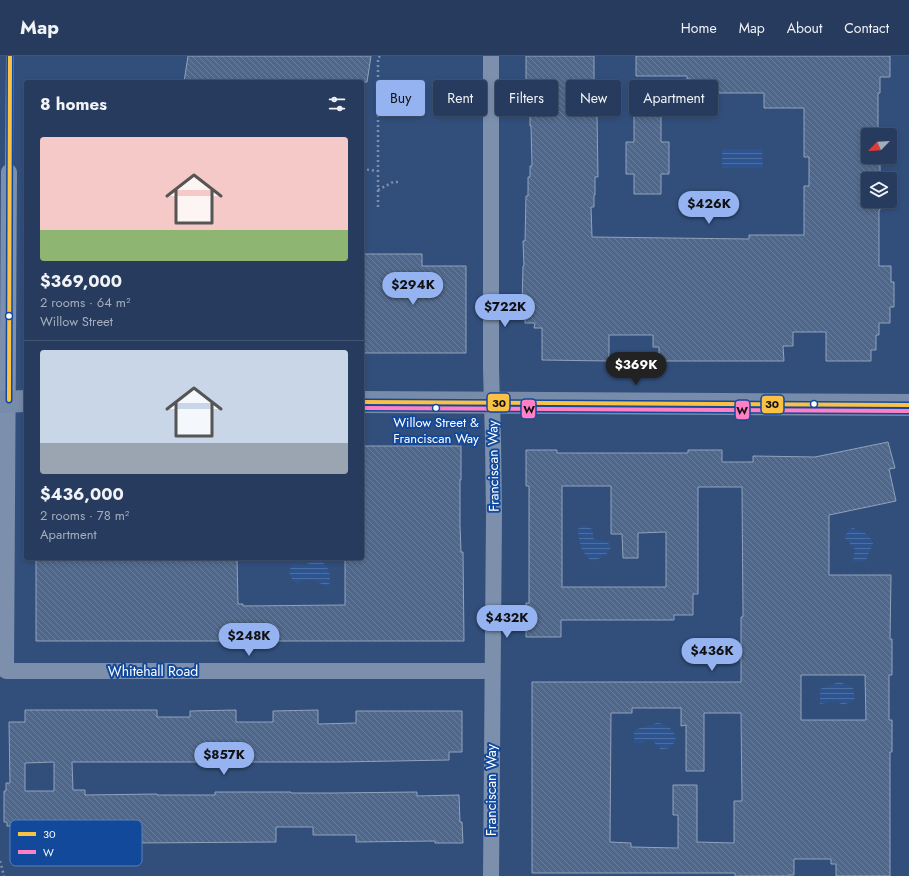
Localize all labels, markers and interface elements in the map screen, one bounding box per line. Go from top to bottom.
text: Map [20,14,59,41]
text: Home [681,18,717,38]
text: Map [739,18,765,38]
text: About [787,18,822,38]
text: Contact [844,18,889,38]
chip: Buy [376,80,425,116]
chip: Rent [433,80,487,116]
chip: Filters [495,80,558,116]
chip: New [566,80,621,116]
chip: Apartment [629,80,718,116]
text: 8 homes [40,92,107,116]
icon: filters [326,93,348,115]
north arrow [861,128,897,164]
map controls [861,128,897,208]
icon: home [158,163,230,235]
button: layers [861,172,897,208]
pin: $426K [681,191,737,225]
text: $426K [687,194,731,213]
text: $369,000 [40,269,122,293]
pin: $294K [385,272,441,306]
text: $294K [391,275,435,294]
text: 2 rooms · 64 m² [40,293,130,312]
pin: $722K [477,294,533,328]
text: $722K [484,297,526,316]
unlabelled marker [4,311,14,321]
text: Willow Street [40,312,113,331]
pin: $369K [608,352,664,386]
text: $369K [615,355,657,374]
icon: home [158,376,230,448]
line badge: 30 [487,393,510,412]
text: 30 [492,395,506,411]
line badge: 30 [761,395,784,414]
text: 30 [765,396,779,412]
line badge: W [521,399,536,419]
unlabelled marker [809,399,819,409]
line badge: W [735,400,750,420]
text: W [523,401,535,417]
text: W [736,402,748,418]
marker: Willow Street & Franciscan Way [431,403,441,413]
place label: Willow Street & Franciscan Way [393,413,479,448]
street label: Franciscan Way [482,419,504,512]
text: $436,000 [40,482,124,506]
text: 2 rooms · 78 m² [40,506,129,525]
text: Apartment [40,525,97,544]
pin: $432K [479,605,535,639]
text: $432K [486,608,528,627]
pin: $248K [221,623,277,657]
text: $248K [228,626,270,645]
pin: $436K [684,638,740,672]
text: $436K [690,641,734,660]
street label: Whitehall Road [108,661,198,681]
pin: $857K [196,742,252,776]
street label: Franciscan Way [481,743,501,836]
text: $857K [203,745,245,764]
legend [10,820,142,866]
text: 30 [43,826,56,842]
text: W [43,844,54,860]

